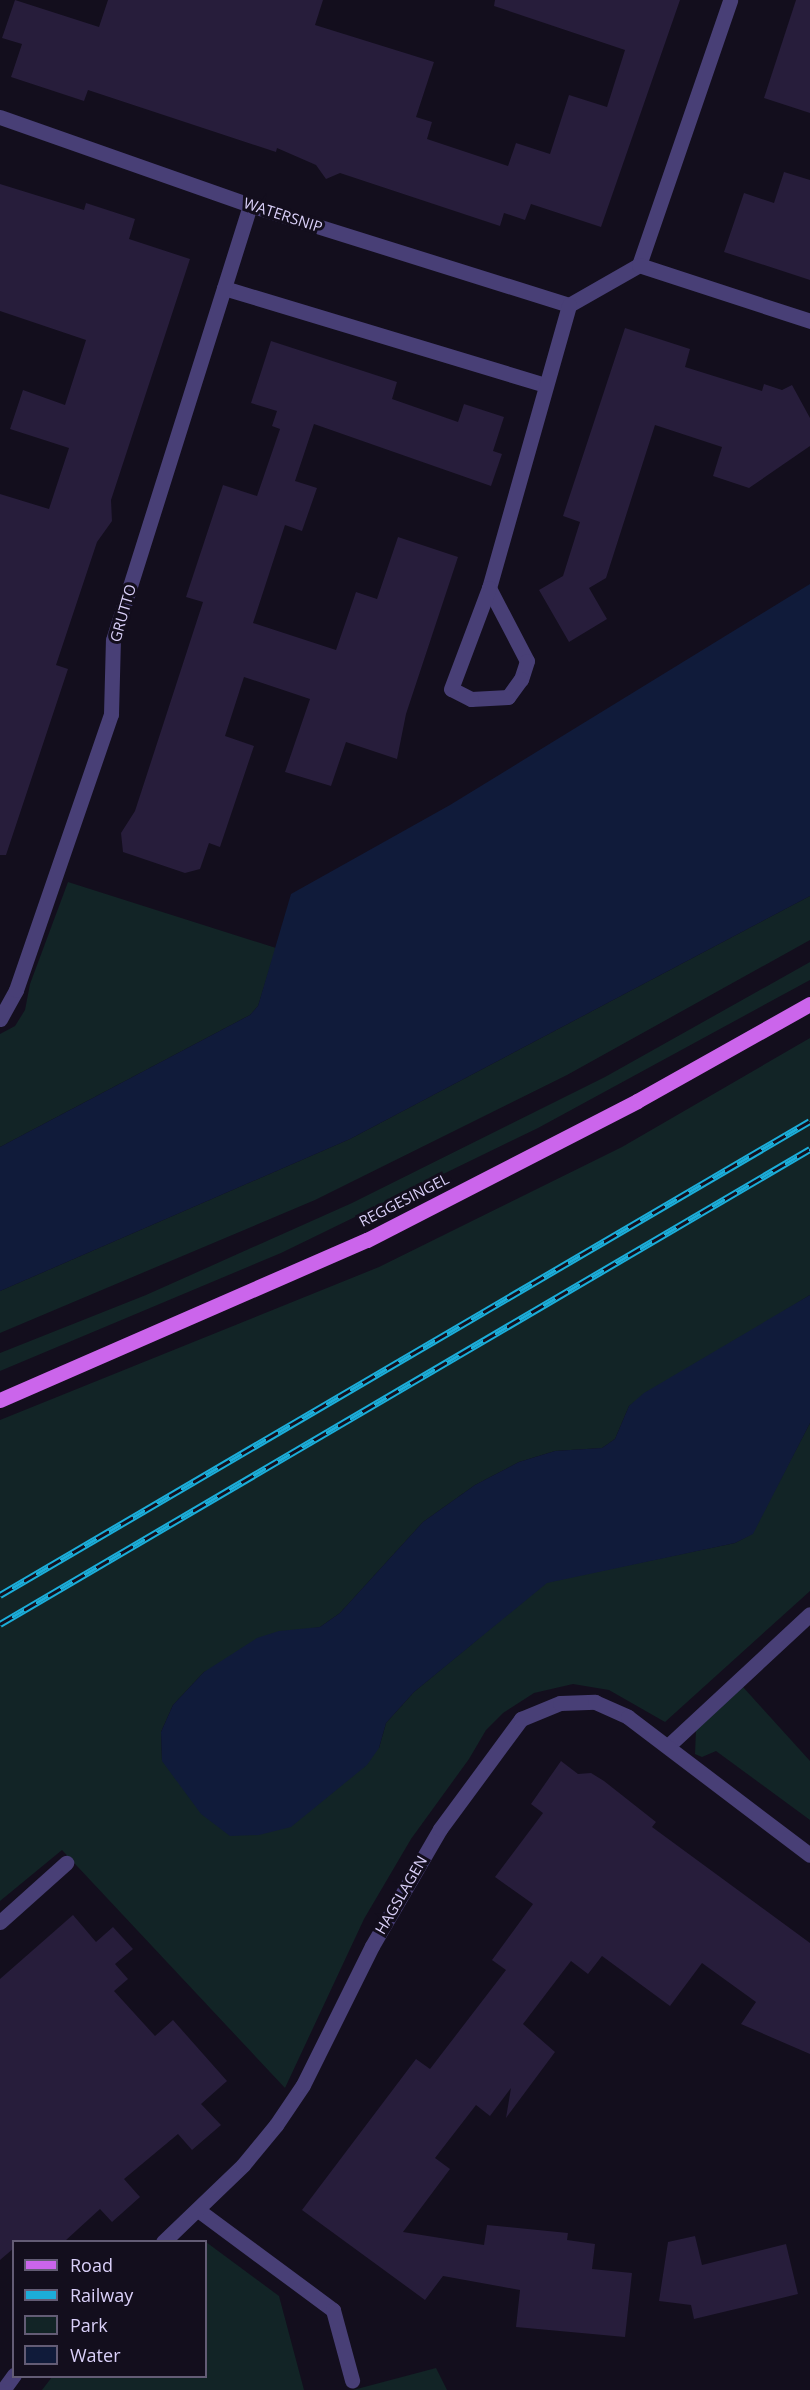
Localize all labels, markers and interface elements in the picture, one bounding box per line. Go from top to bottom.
street label: WATERSNIP [241,194,325,236]
street label: GRUTTO [106,582,140,644]
street label: REGGESINGEL [356,1170,452,1230]
street label: HAGSLAGEN [371,1853,431,1937]
legend [12,2240,207,2378]
text: Road [70,2253,113,2277]
text: Railway [70,2283,133,2307]
text: Park [70,2313,108,2337]
text: Water [70,2343,121,2367]

